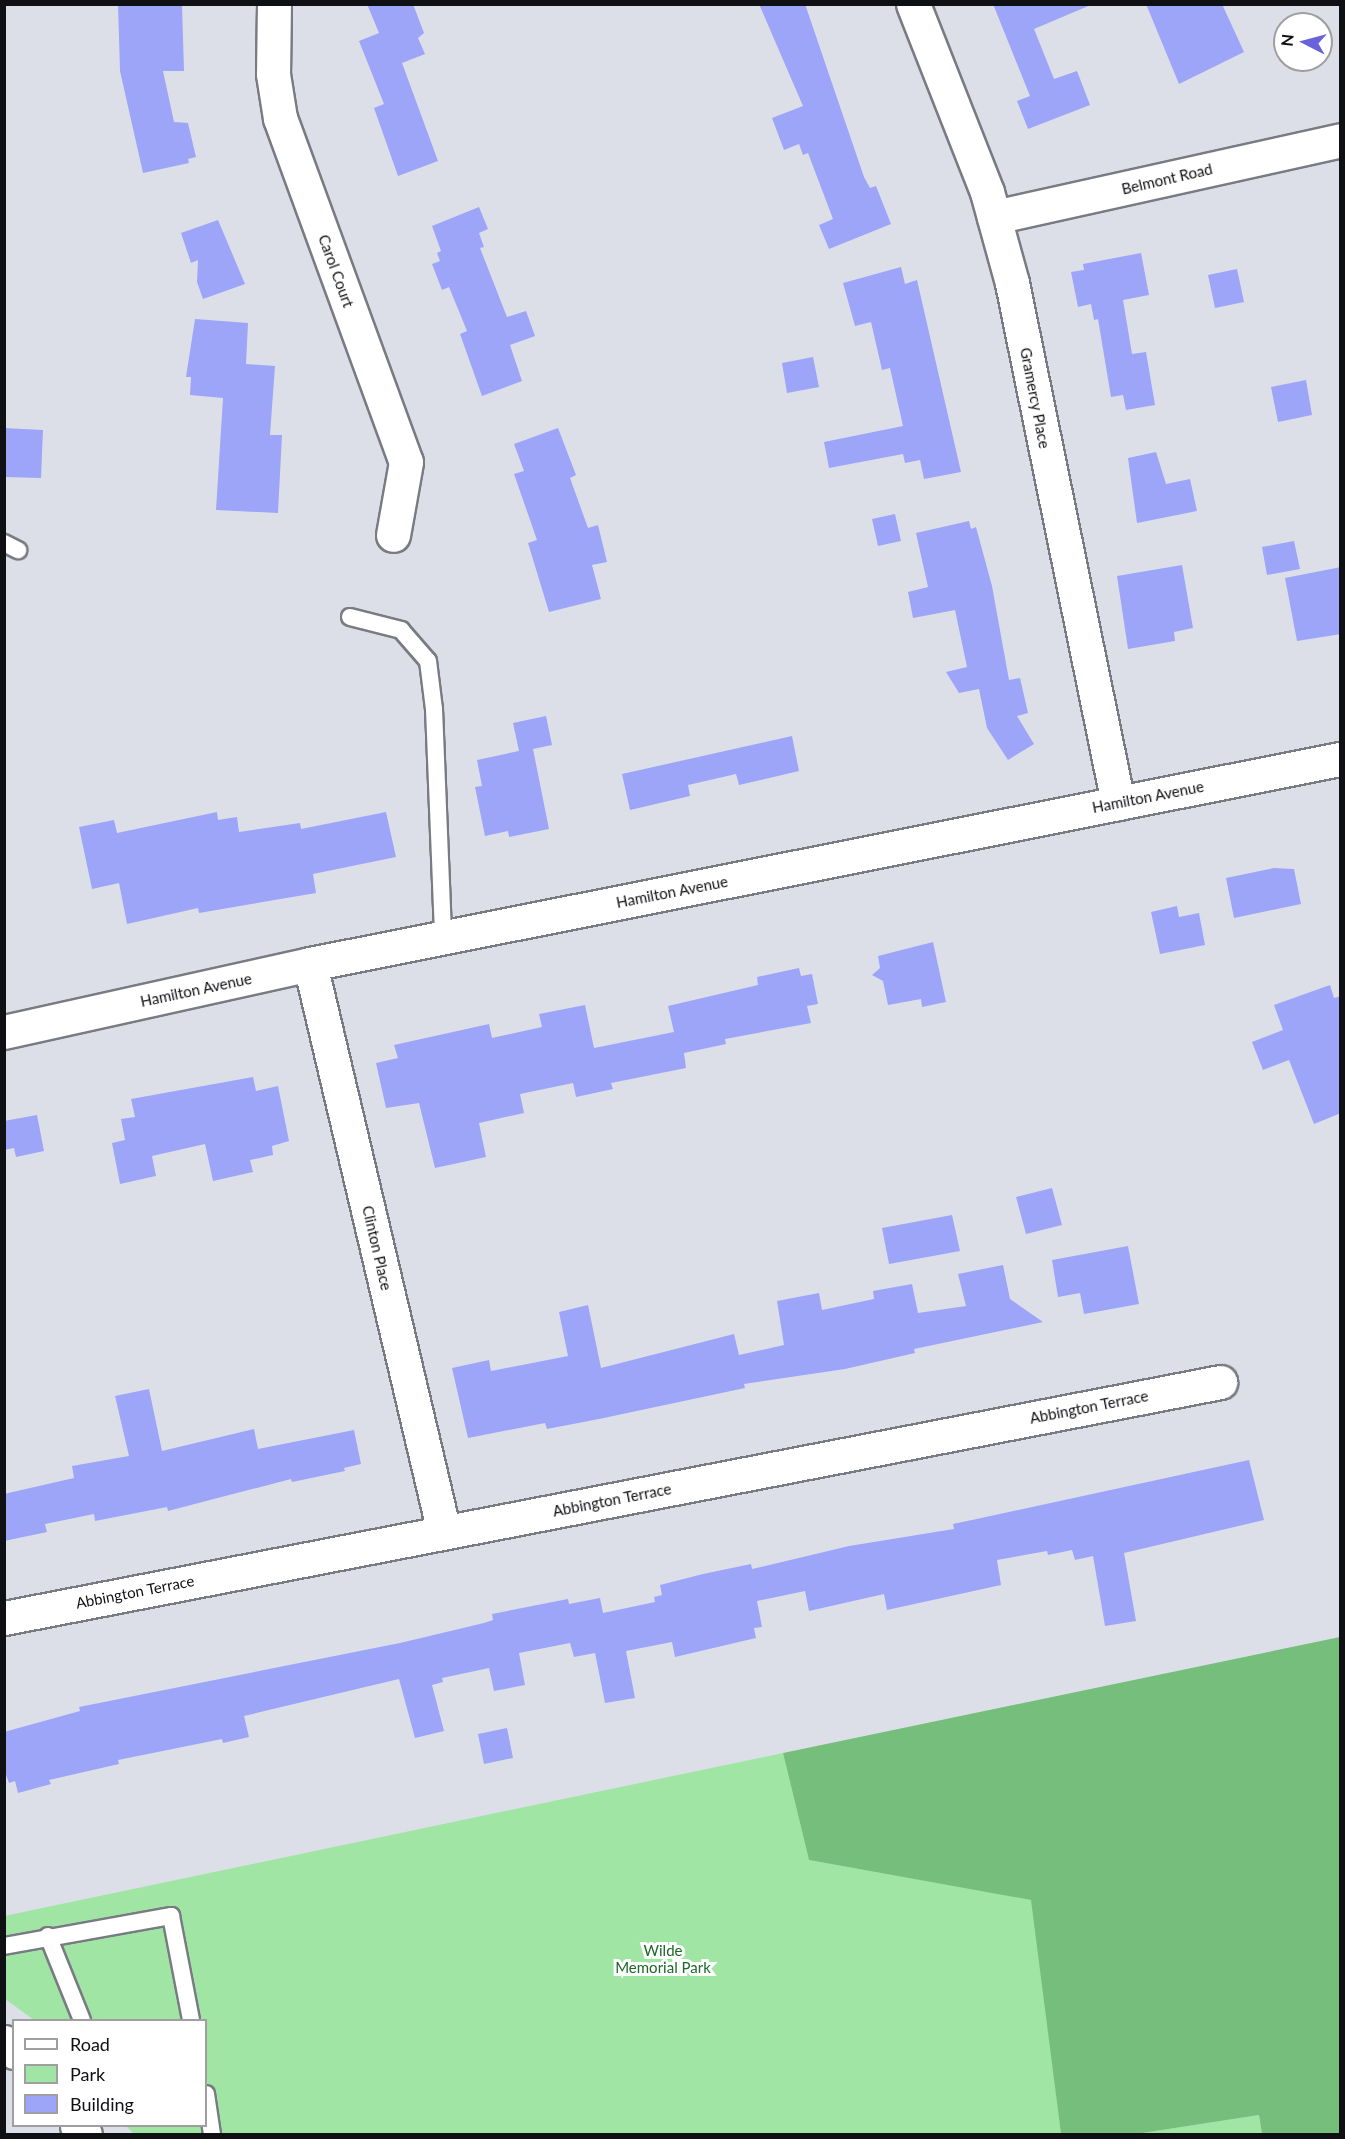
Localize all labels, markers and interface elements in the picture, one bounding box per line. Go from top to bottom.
north arrow [1273,12,1333,72]
text: N [1276,33,1297,47]
street label: Belmont Road [1120,160,1214,198]
street label: Carol Court [315,232,357,310]
street label: Gramercy Place [1016,346,1054,450]
street label: Hamilton Avenue [1090,777,1206,817]
street label: Hamilton Avenue [614,872,730,912]
street label: Hamilton Avenue [138,969,254,1011]
street label: Clinton Place [359,1204,395,1292]
street label: Abbington Terrace [1028,1387,1150,1427]
street label: Abbington Terrace [551,1480,673,1520]
street label: Abbington Terrace [74,1572,196,1612]
park label: Wilde Memorial Park [615,1941,711,1976]
legend [12,2019,207,2127]
text: Road [70,2033,110,2055]
text: Park [70,2063,105,2085]
text: Building [70,2093,134,2115]

